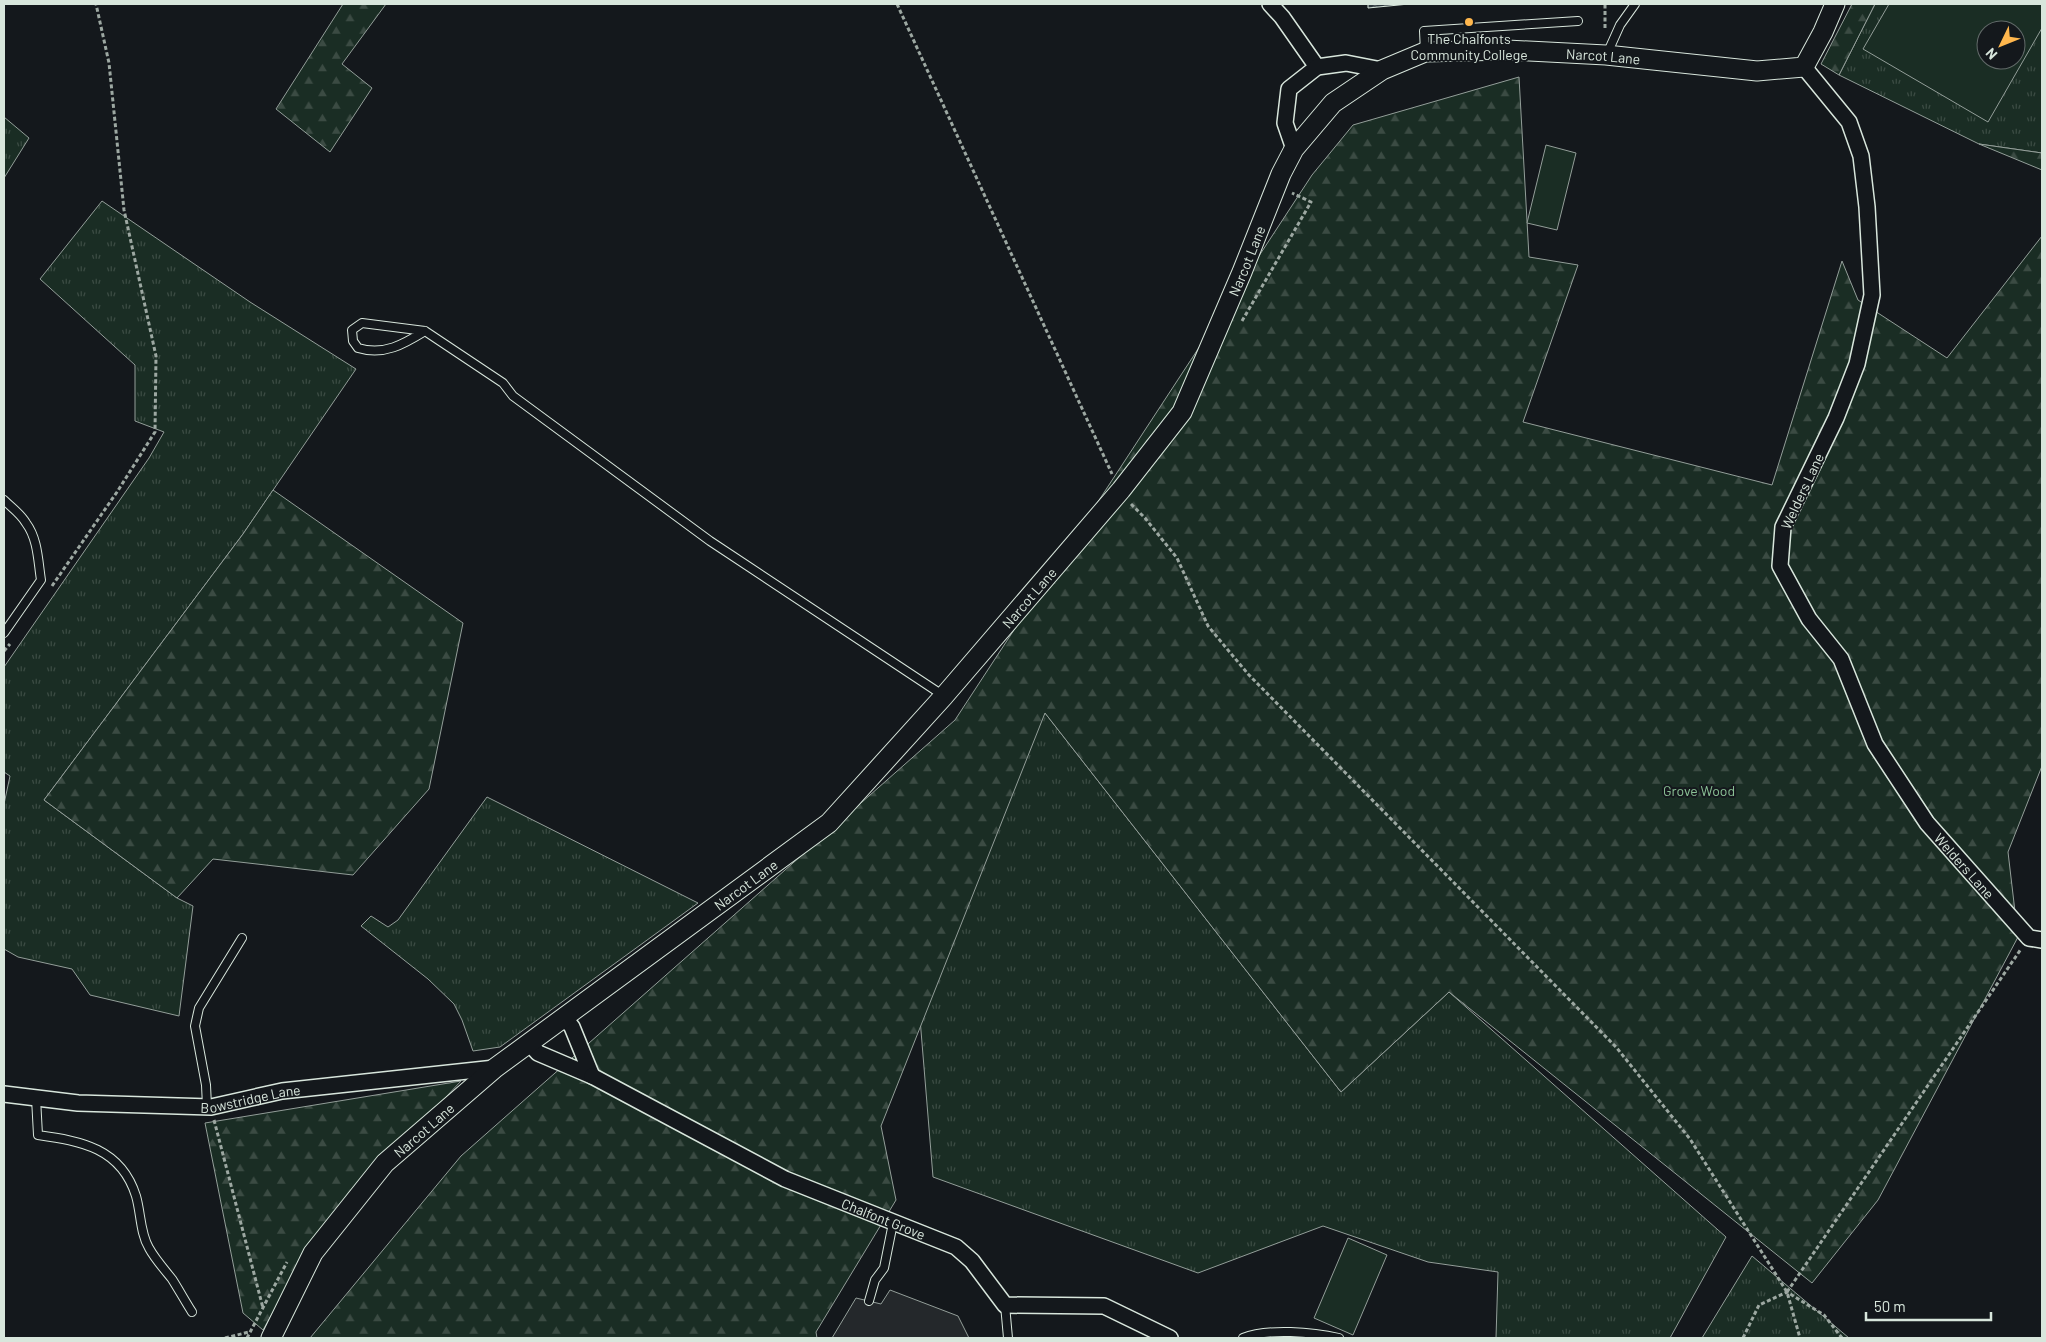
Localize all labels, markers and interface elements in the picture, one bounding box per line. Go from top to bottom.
marker: The Chalfonts Community College [1463,16,1475,28]
north arrow [1976,20,2026,70]
place label: The Chalfonts Community College [1410,30,1528,63]
street label: Narcot Lane [1566,44,1641,67]
text: N [1982,45,2001,63]
street label: Narcot Lane [1224,223,1268,298]
street label: Welders Lane [1777,450,1827,532]
street label: Narcot Lane [998,564,1059,631]
park label: Grove Wood [1663,782,1735,799]
street label: Welders Lane [1931,829,1998,902]
street label: Narcot Lane [710,855,780,913]
street label: Bowstridge Lane [200,1081,301,1116]
street label: Narcot Lane [390,1099,457,1160]
street label: Chalfont Grove [839,1194,928,1243]
scale bar [1866,1290,1991,1322]
text: 50 m [1874,1297,1906,1315]

